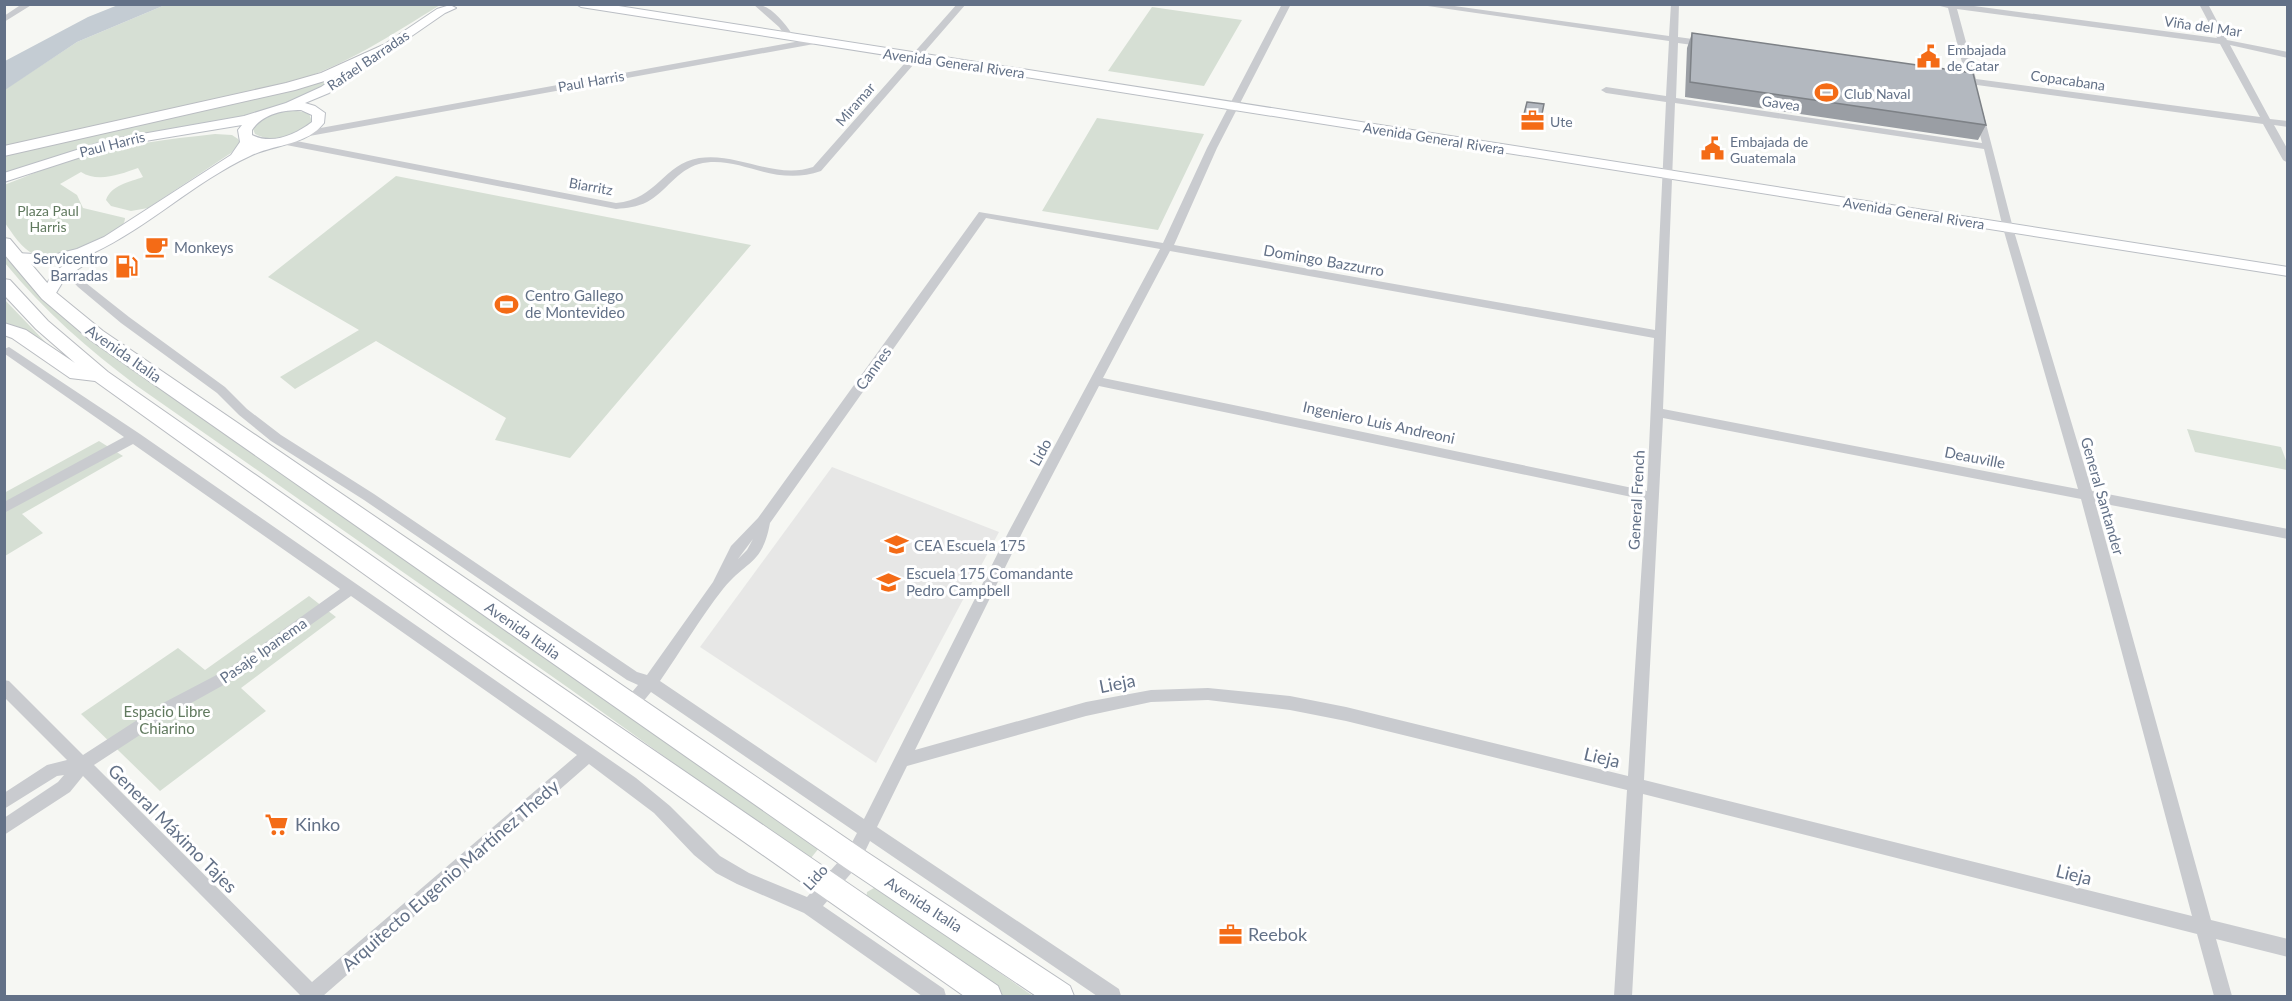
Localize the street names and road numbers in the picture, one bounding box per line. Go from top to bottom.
street label: Viña del Mar [2163,12,2243,40]
street label: Rafael Barradas [324,26,412,94]
street label: Avenida General Rivera [882,45,1026,81]
street label: Copacabana [2030,66,2106,94]
street label: Paul Harris [557,67,625,95]
street label: Miramar [832,79,878,129]
street label: Gavea [1761,92,1801,114]
street label: Avenida General Rivera [1362,118,1506,158]
street label: Paul Harris [77,128,147,160]
street label: Biarritz [568,174,614,198]
street label: Avenida General Rivera [1842,193,1986,233]
street label: Domingo Bazzurro [1262,241,1386,279]
street label: Avenida Italia [83,320,165,386]
street label: Cannes [851,343,895,393]
street label: Ingeniero Luis Andreoni [1301,397,1457,447]
street label: Lido [1025,435,1055,469]
street label: General Santander [2078,435,2129,558]
street label: Deauville [1943,442,2007,472]
street label: General French [1624,450,1648,550]
street label: Avenida Italia [482,597,564,663]
street label: Pasaje Ipanema [216,613,310,687]
street label: Lieja [1097,669,1137,697]
street label: Lieja [1582,742,1622,772]
street label: General Máximo Tajes [104,759,242,897]
street label: Arquitecto Eugenio Martínez Thedy [337,774,564,975]
street label: Lieja [2054,859,2094,889]
street label: Lido [799,860,831,894]
street label: Avenida Italia [882,872,966,936]

